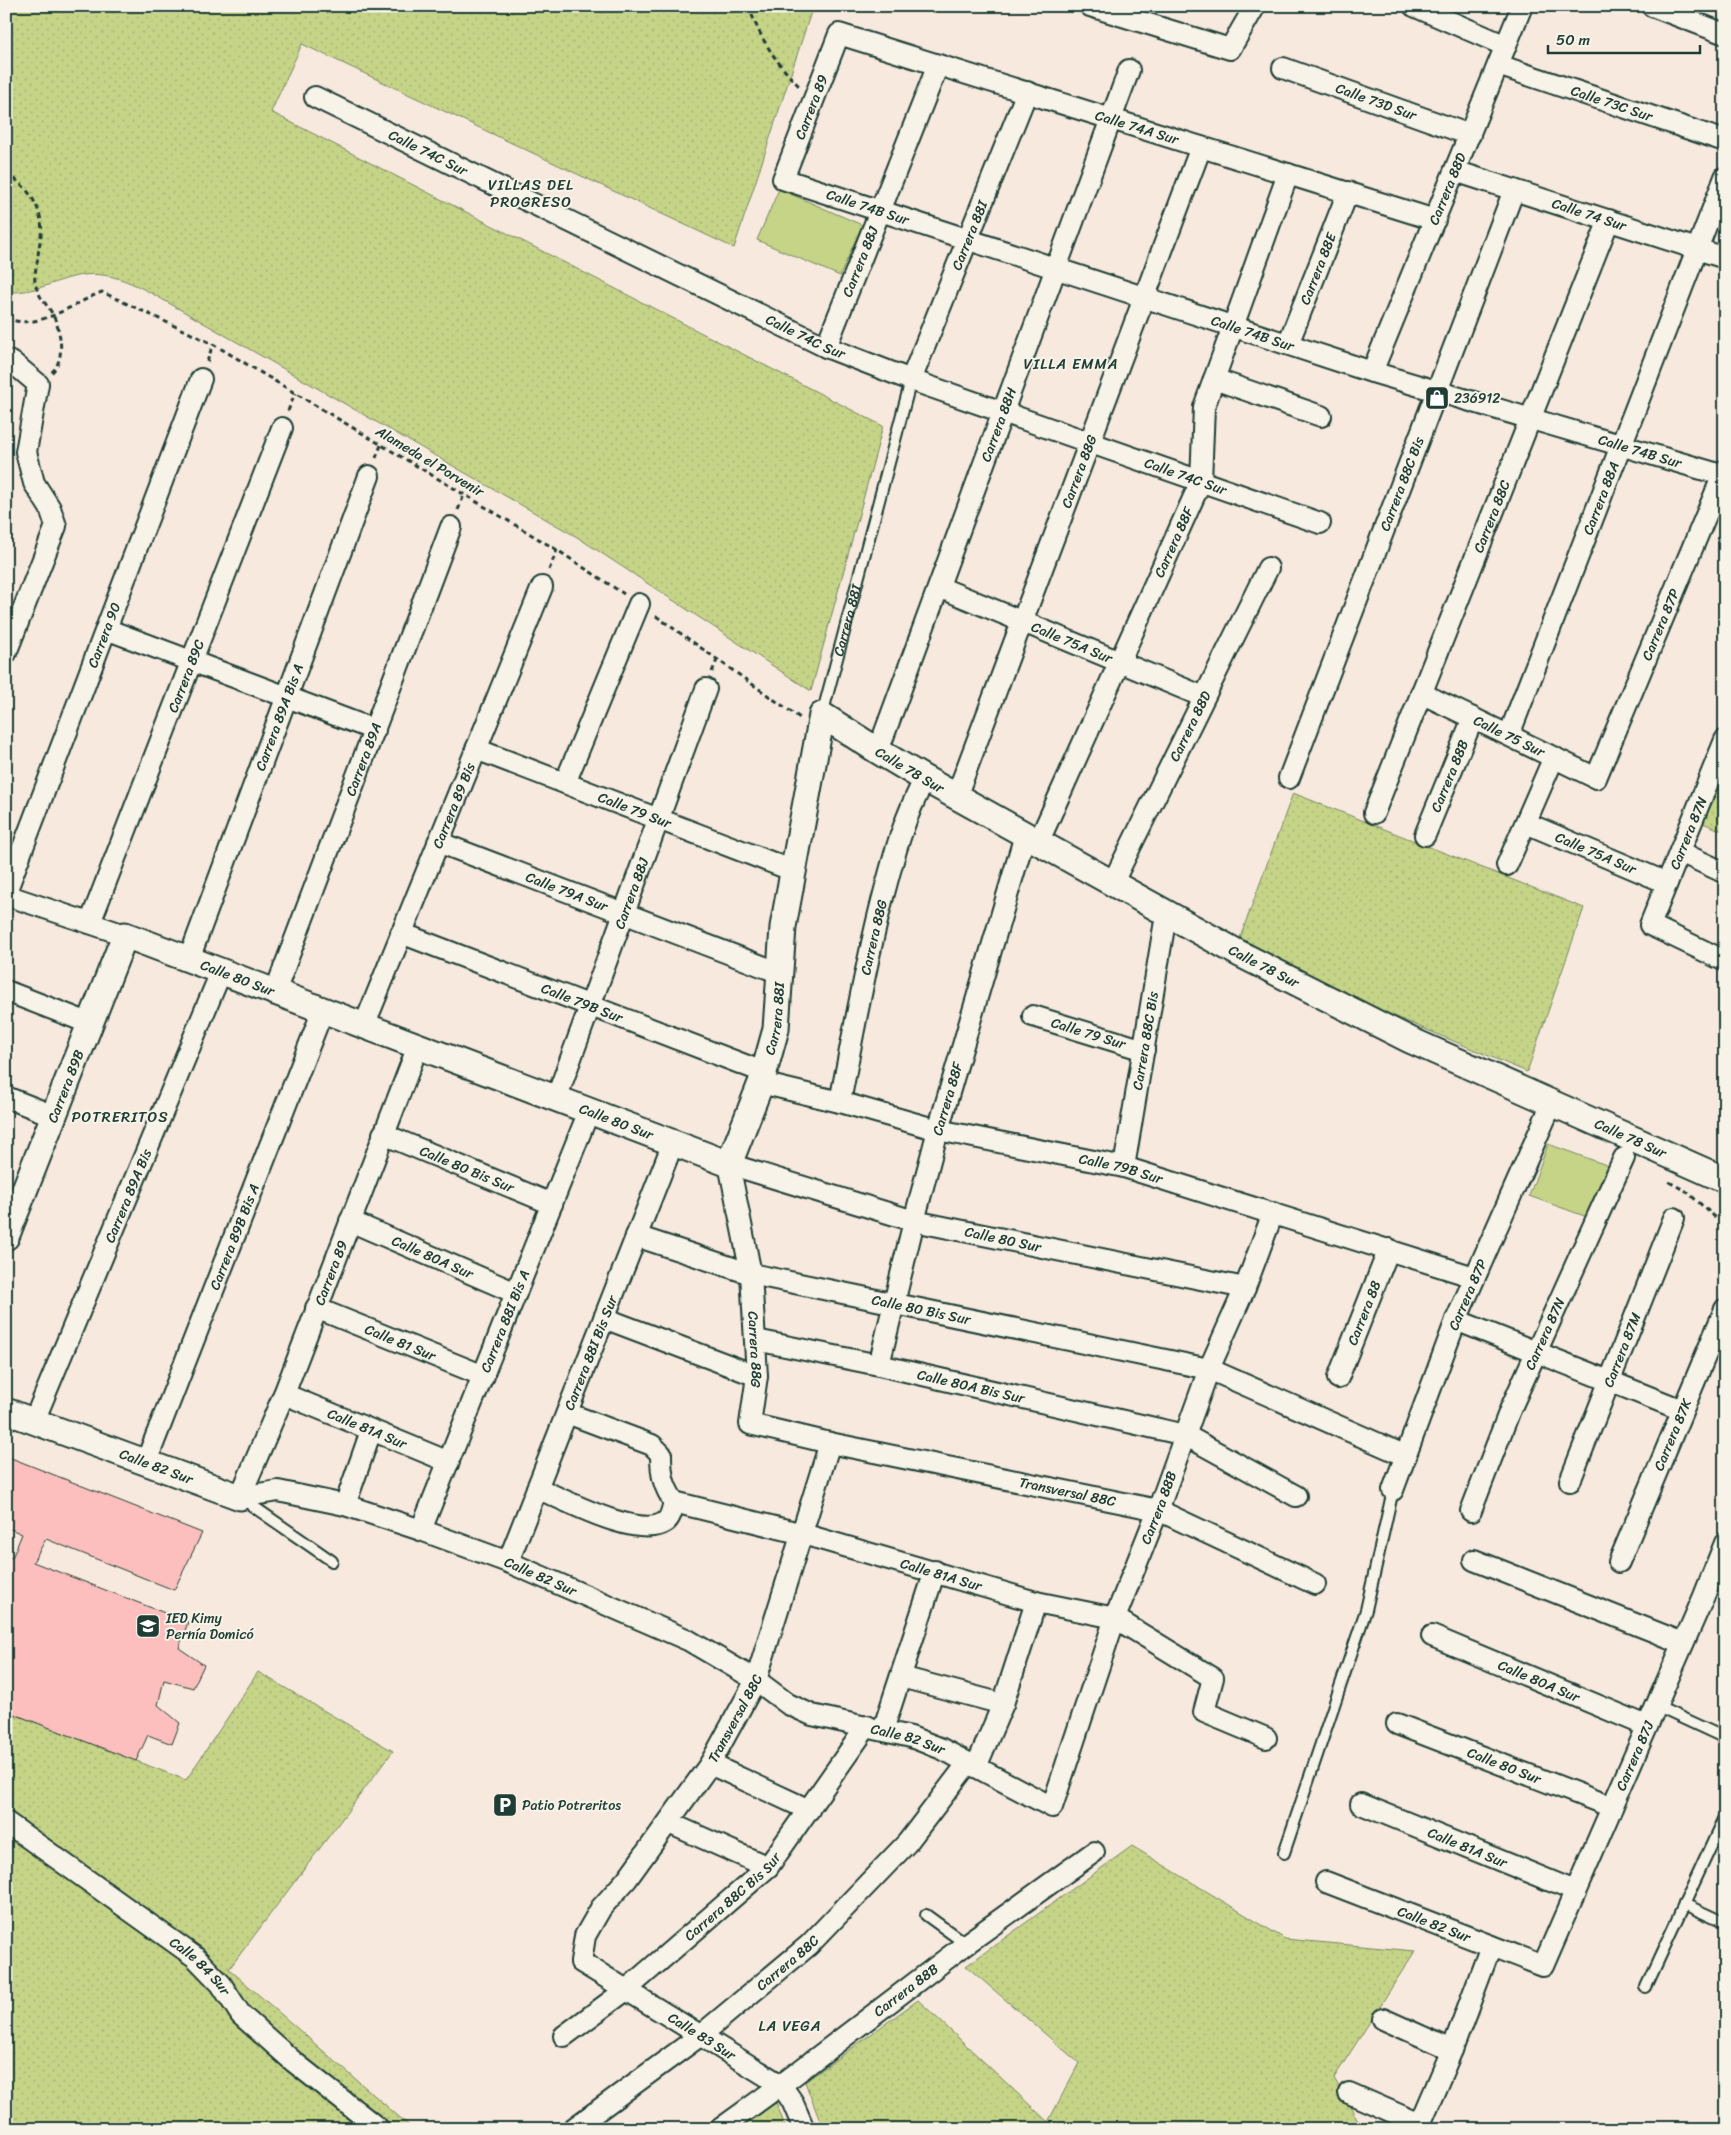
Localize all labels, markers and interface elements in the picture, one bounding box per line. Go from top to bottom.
scale bar [1548,22,1701,54]
text: 50 m [1556,27,1591,53]
street label: Carrera 89 [788,71,835,143]
street label: Calle 73D Sur [1332,76,1421,128]
street label: Calle 73C Sur [1567,78,1657,129]
street label: Calle 74A Sur [1092,103,1183,152]
street label: Calle 74C Sur [384,123,473,183]
street label: Carrera 88D [1422,148,1474,229]
district label: VILLAS DEL PROGRESO [488,172,574,215]
street label: Calle 74B Sur [823,182,914,233]
street label: Calle 74 Sur [1549,191,1631,239]
street label: Carrera 88I [944,195,996,274]
street label: Carrera 88J [835,222,886,301]
street label: Carrera 88E [1293,228,1344,309]
street label: Calle 74C Sur [761,307,850,367]
street label: Calle 74B Sur [1208,308,1298,359]
district label: VILLA EMMA [1023,351,1119,377]
street label: Carrera 88H [974,384,1024,465]
shop icon: 236912 [1424,385,1450,411]
place label: 236912 [1454,386,1500,411]
street label: Alameda el Porvenir [370,419,490,504]
street label: Calle 74B Sur [1595,427,1686,476]
street label: Carrera 88G [1054,431,1104,512]
street label: Carrera 88C Bis [1373,433,1432,535]
street label: Calle 74C Sur [1141,451,1231,503]
street label: Carrera 88A [1576,458,1627,539]
street label: Carrera 88C [1466,476,1518,557]
street label: Carrera 88F [1147,502,1201,582]
street label: Carrera 88I [826,580,870,659]
street label: Carrera 87P [1635,584,1687,664]
street label: Carrera 90 [80,599,128,672]
street label: Calle 75A Sur [1027,615,1118,671]
street label: Carrera 89C [161,636,212,716]
street label: Carrera 89A Bis A [248,660,311,775]
street label: Carrera 88D [1162,686,1219,766]
street label: Calle 75 Sur [1469,708,1550,765]
street label: Carrera 89A [338,719,389,800]
street label: Carrera 88B [1424,736,1476,816]
street label: Calle 78 Sur [870,740,950,801]
street label: Carrera 89 Bis [425,758,483,852]
street label: Calle 79 Sur [594,785,676,836]
street label: Carrera 87N [1662,793,1715,874]
street label: Calle 75A Sur [1551,825,1641,882]
street label: Carrera 88J [607,854,656,933]
street label: Calle 79A Sur [522,865,613,919]
street label: Carrera 88G [853,897,895,977]
street label: Calle 78 Sur [1224,938,1305,996]
street label: Calle 80 Sur [197,953,279,1004]
street label: Calle 79B Sur [537,976,628,1031]
street label: Carrera 88I [757,980,792,1058]
street label: Carrera 88C Bis [1125,989,1166,1092]
street label: Calle 79 Sur [1048,1010,1130,1057]
street label: Carrera 89B [40,1046,92,1127]
street label: Carrera 88F [925,1058,971,1138]
street label: Calle 80 Sur [575,1096,658,1148]
district label: POTRERITOS [71,1104,169,1130]
street label: Calle 78 Sur [1590,1111,1672,1166]
street label: Calle 80 Bis Sur [416,1139,519,1201]
street label: Carrera 89A Bis [98,1144,159,1247]
street label: Calle 79B Sur [1077,1146,1167,1192]
street label: Carrera 89B Bis A [203,1180,267,1294]
street label: Calle 80 Sur [962,1219,1045,1260]
street label: Calle 80A Sur [388,1229,478,1287]
street label: Carrera 89 [307,1236,355,1309]
street label: Carrera 87P [1441,1255,1495,1334]
street label: Carrera 88I Bis A [473,1266,537,1377]
street label: Carrera 88 [1340,1276,1388,1349]
street label: Calle 80 Bis Sur [869,1287,974,1333]
street label: Carrera 88I Bis Sur [557,1290,625,1414]
street label: Carrera 87N [1518,1293,1572,1374]
street label: Carrera 87M [1596,1308,1649,1391]
street label: Carrera 88G [740,1310,769,1389]
street label: Calle 81 Sur [361,1317,441,1369]
street label: Calle 80A Bis Sur [915,1362,1028,1411]
street label: Carrera 87K [1647,1394,1700,1475]
street label: Calle 81A Sur [323,1401,412,1457]
street label: Calle 82 Sur [116,1442,198,1492]
street label: Carrera 88B [1134,1467,1184,1548]
street label: Transversal 88C [1017,1470,1118,1514]
street label: Calle 82 Sur [500,1550,582,1604]
street label: Calle 81A Sur [897,1551,986,1599]
place label: IED Kimy Pernía Domicó [165,1606,254,1647]
school or university icon: IED Kimy Pernía Domicó [135,1613,161,1639]
street label: Calle 80A Sur [1494,1653,1585,1710]
street label: Transversal 88C [701,1671,770,1768]
street label: Calle 82 Sur [868,1716,950,1763]
street label: Carrera 87J [1609,1717,1661,1795]
street label: Calle 80 Sur [1463,1740,1546,1792]
parking icon: Patio Potreritos [492,1792,518,1818]
place label: Patio Potreritos [522,1793,621,1818]
street label: Calle 81A Sur [1424,1820,1512,1876]
street label: Carrera 88C Bis Sur [678,1846,788,1948]
street label: Calle 82 Sur [1394,1899,1476,1950]
street label: Carrera 88C [750,1929,826,1997]
street label: Calle 84 Sur [164,1930,238,2001]
street label: Carrera 88B [868,1957,944,2024]
street label: Calle 83 Sur [663,2006,742,2068]
district label: LA VEGA [758,2013,822,2039]

